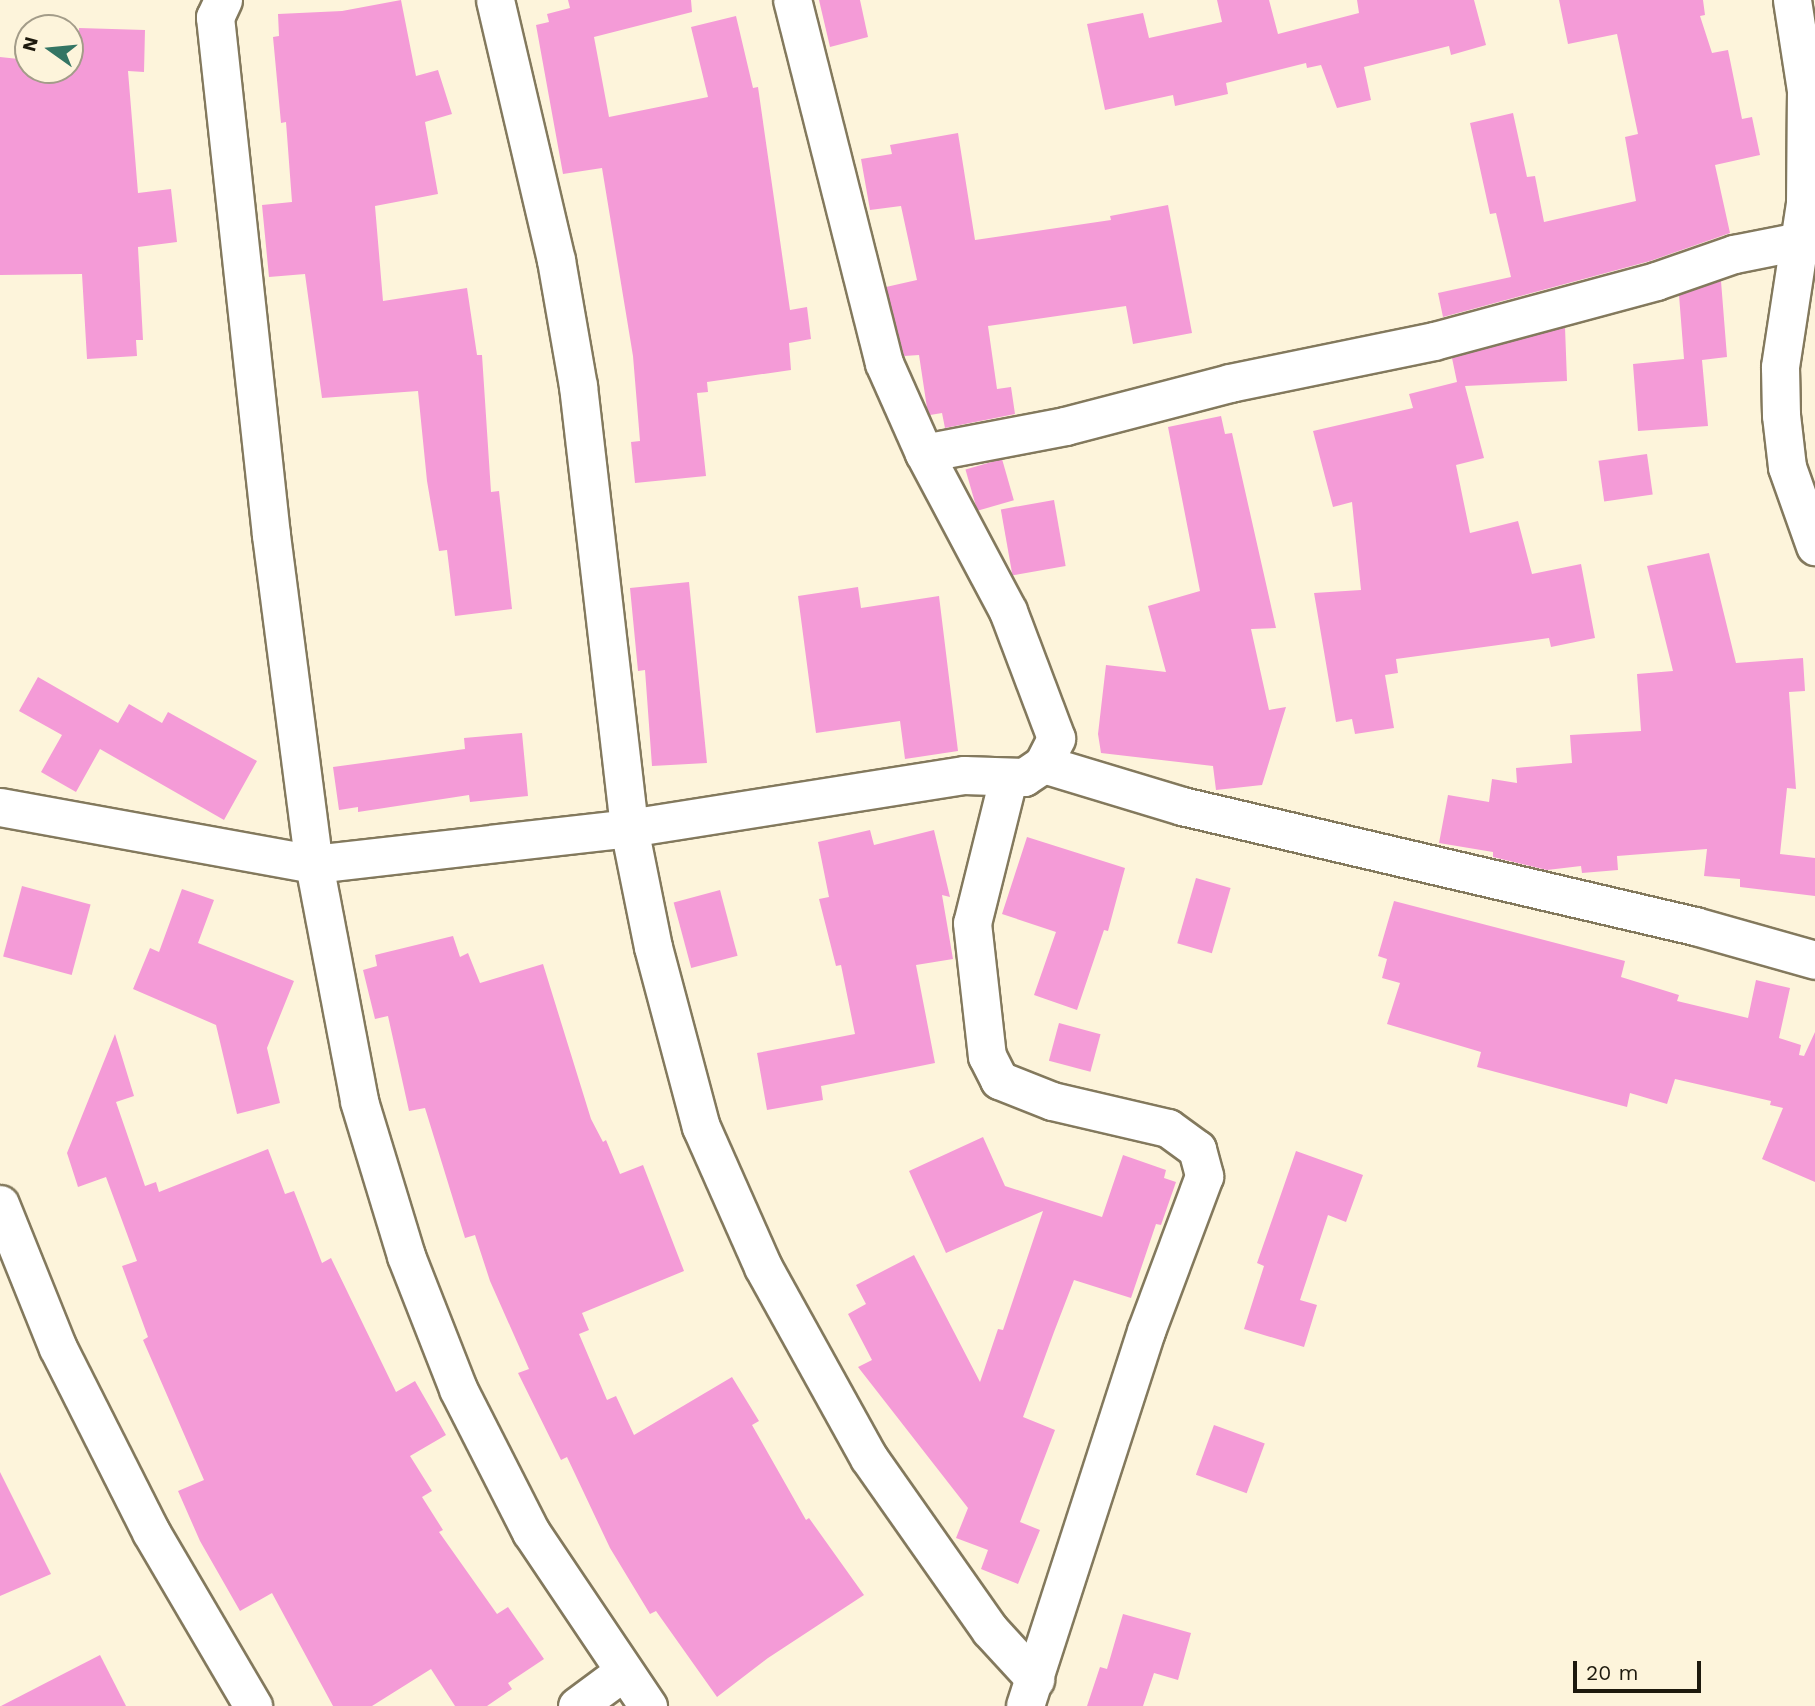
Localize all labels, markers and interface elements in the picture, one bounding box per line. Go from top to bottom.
north arrow [14,14,84,84]
text: N [17,34,43,54]
scale bar [1577,1646,1705,1690]
text: 20 m [1586,1660,1638,1685]

